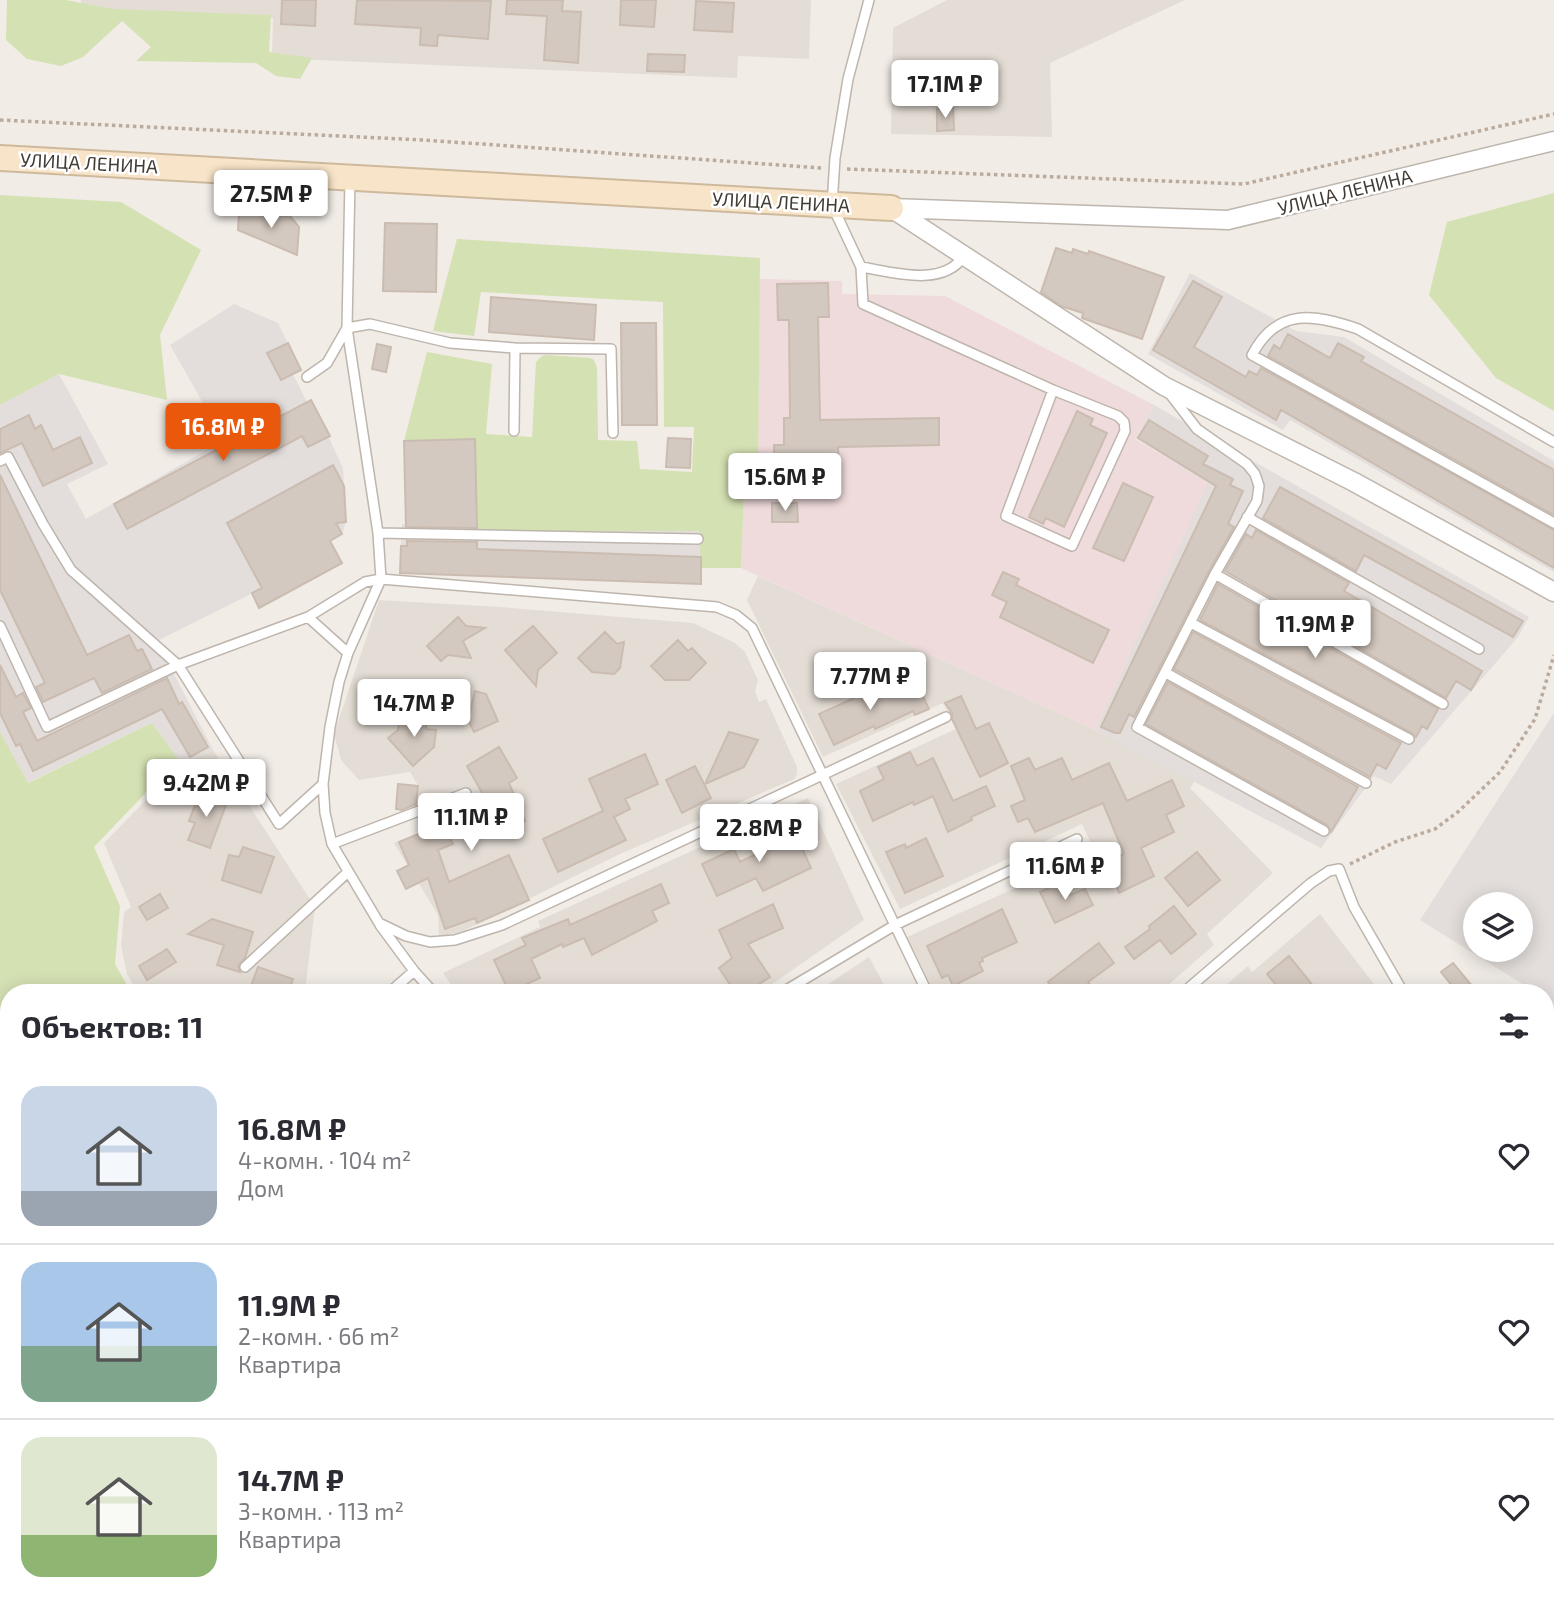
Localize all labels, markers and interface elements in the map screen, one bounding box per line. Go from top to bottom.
pin: 17.1M ₽ [880,60,1010,120]
text: 17.1M ₽ [907,69,983,97]
street label: УЛИЦА ЛЕНИНА [20,147,159,178]
street label: УЛИЦА ЛЕНИНА [1275,164,1415,219]
pin: 27.5M ₽ [206,170,336,230]
text: 27.5M ₽ [230,179,312,207]
street label: УЛИЦА ЛЕНИНА [712,186,851,217]
pin: 16.8M ₽ [158,404,288,463]
text: 16.8M ₽ [181,412,265,440]
pin: 15.6M ₽ [720,454,850,513]
text: 15.6M ₽ [744,462,826,490]
pin: 11.9M ₽ [1250,600,1380,660]
text: 11.9M ₽ [1276,609,1354,637]
pin: 7.77M ₽ [805,652,935,712]
text: 7.77M ₽ [830,661,910,689]
pin: 14.7M ₽ [349,680,479,739]
text: 14.7M ₽ [373,688,455,716]
pin: 9.42M ₽ [141,760,271,819]
text: 9.42M ₽ [163,768,249,796]
pin: 11.1M ₽ [406,794,536,853]
text: 11.1M ₽ [434,802,508,830]
pin: 22.8M ₽ [694,804,824,864]
text: 22.8M ₽ [716,813,802,841]
pin: 11.6M ₽ [1000,842,1130,902]
text: 11.6M ₽ [1026,851,1104,879]
map controls [1463,892,1533,962]
button: layers [1463,892,1533,962]
icon: filters [1495,1007,1533,1045]
text: Объектов: 11 [21,1008,204,1044]
text: 16.8M ₽ [238,1110,346,1146]
icon: home [77,1114,161,1198]
icon: heart [1495,1137,1533,1175]
text: 4-комн. · 104 m² [238,1146,411,1174]
text: Дом [238,1174,284,1202]
text: 11.9M ₽ [238,1286,341,1322]
icon: home [77,1290,161,1374]
icon: heart [1495,1313,1533,1351]
text: 2-комн. · 66 m² [238,1322,399,1350]
text: Квартира [238,1350,342,1378]
text: 14.7M ₽ [238,1461,344,1497]
icon: home [77,1465,161,1549]
icon: heart [1495,1488,1533,1526]
text: 3-комн. · 113 m² [238,1497,404,1525]
text: Квартира [238,1525,342,1553]

